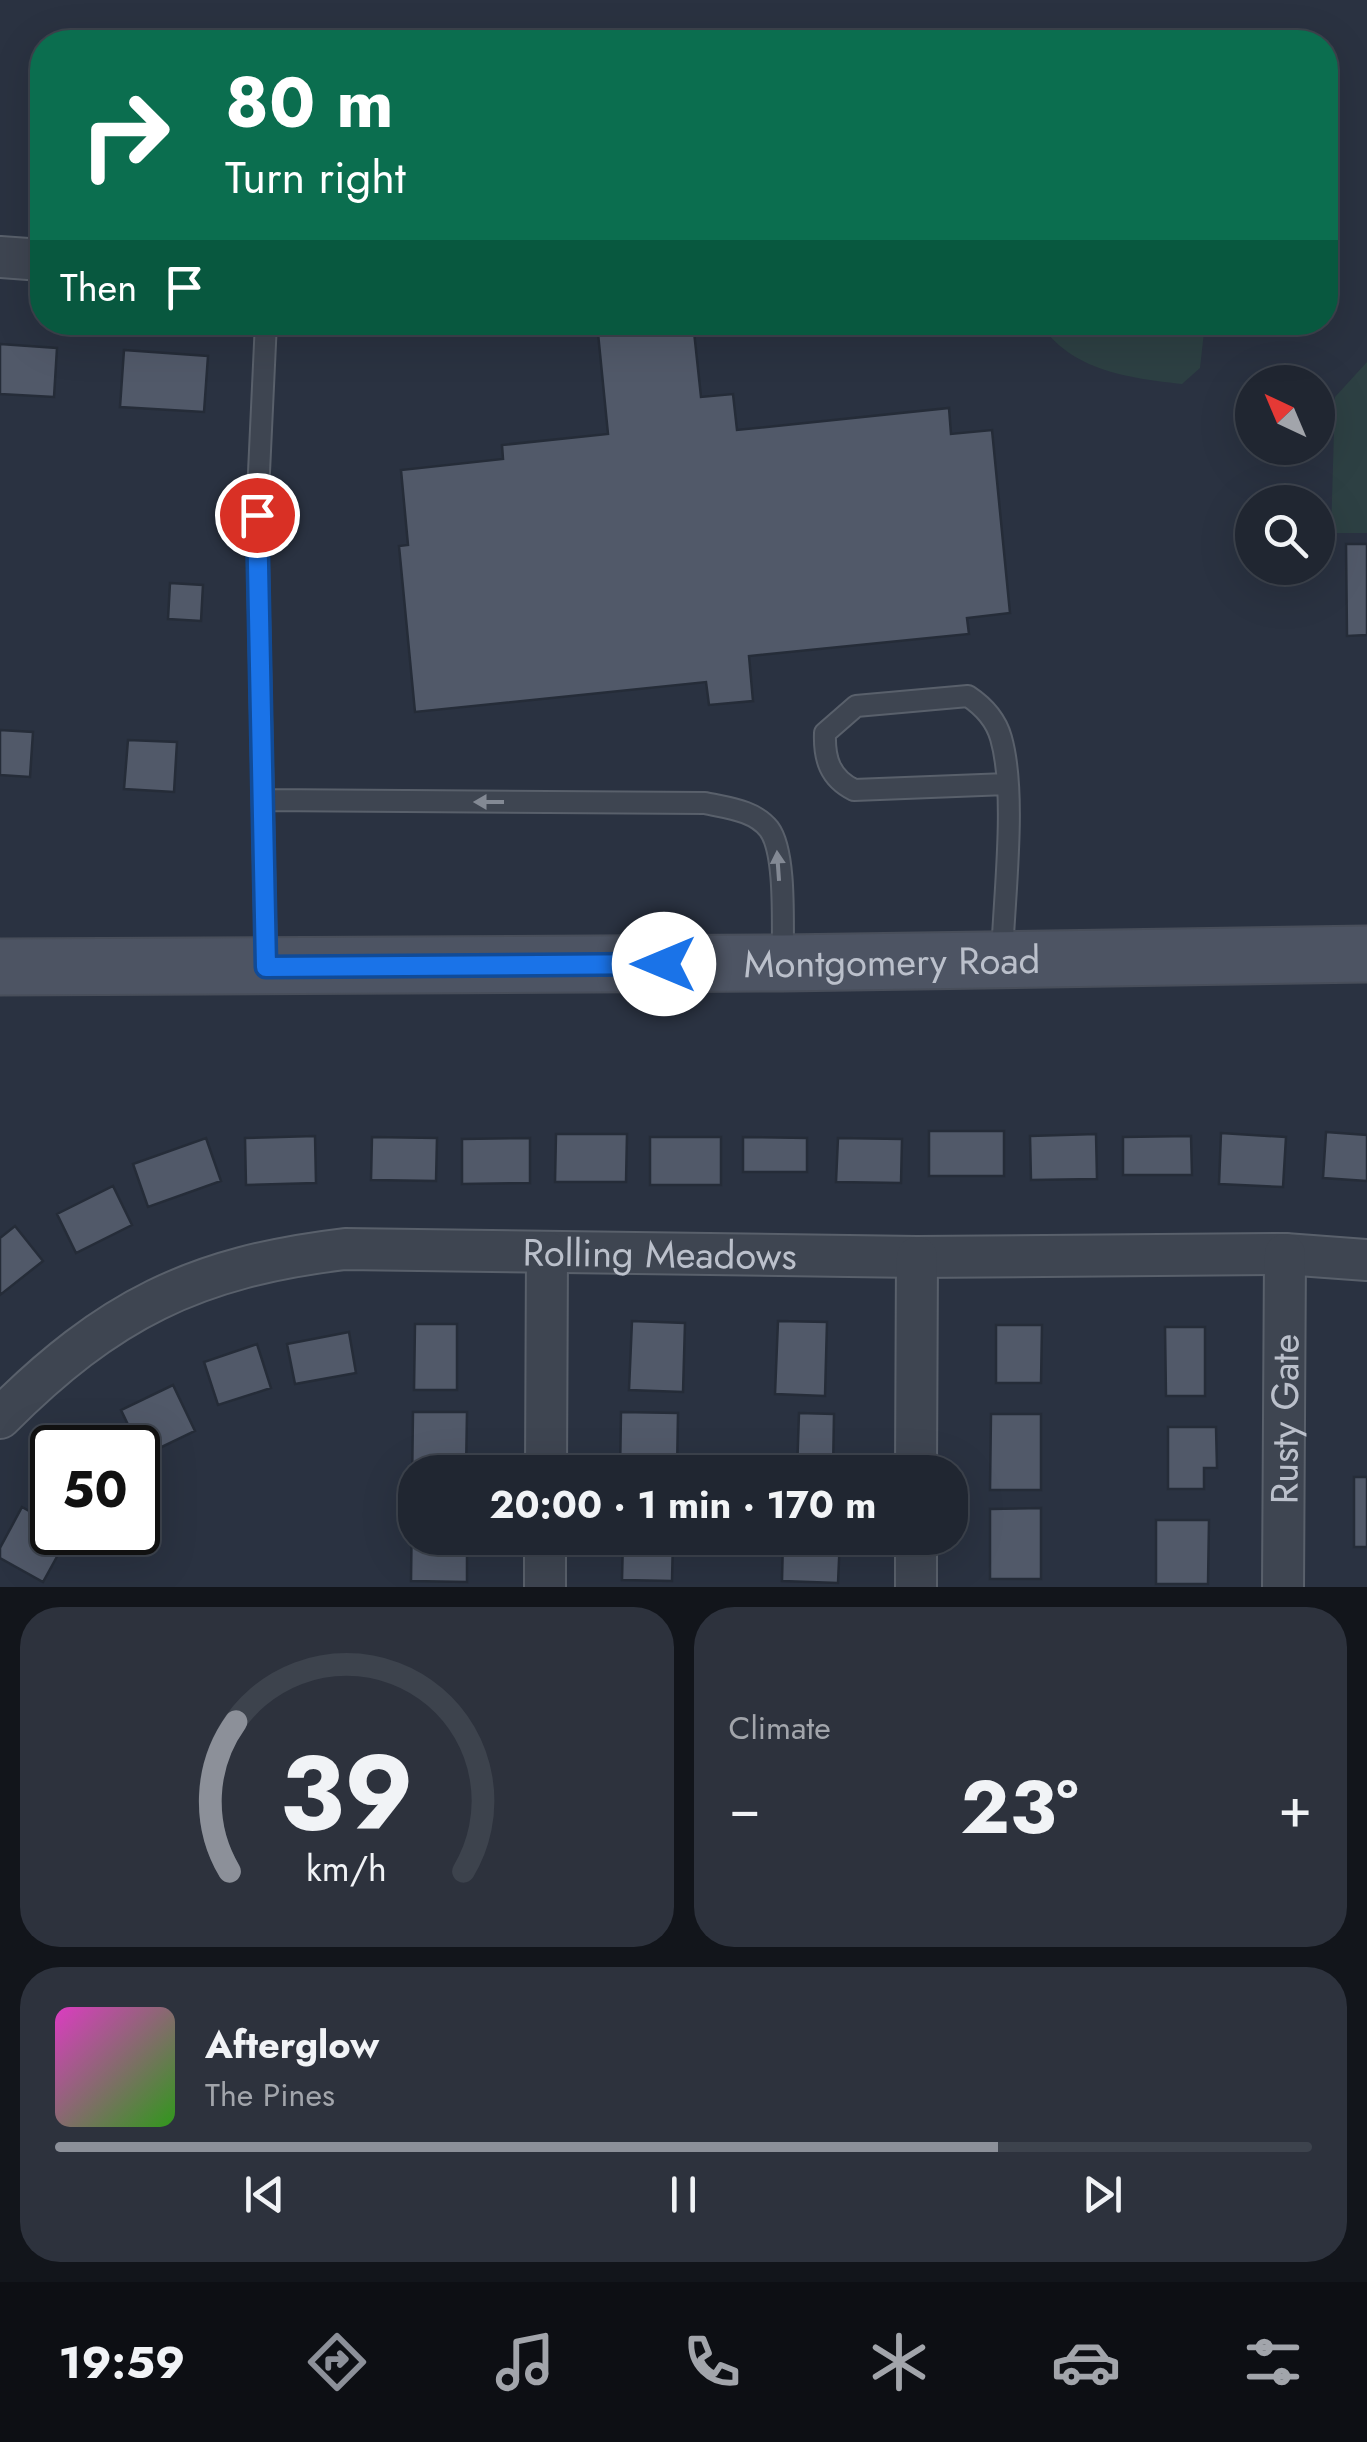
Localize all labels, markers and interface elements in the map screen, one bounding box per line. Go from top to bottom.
text: 80 m [225,52,394,153]
icon: right [60,70,190,200]
text: Turn right [225,145,406,210]
text: Then [60,260,137,315]
icon: arrive [157,260,212,315]
north arrow [1235,365,1335,465]
map controls [1235,365,1335,585]
pin [215,473,300,558]
button: search [1235,485,1335,585]
icon: arrive [230,488,285,543]
one-way arrow [473,793,505,809]
one-way arrow [770,850,786,881]
position arrow [612,912,716,1016]
street label: Montgomery Road [744,932,1041,991]
street label: Rolling Meadows [522,1224,797,1283]
street label: Rusty Gate [1256,1334,1312,1504]
speed limit sign: 50 [30,1425,160,1555]
text: 20:00 · 1 min · 170 m [490,1477,876,1532]
text: Climate [729,1705,831,1751]
text: 39 [280,1718,414,1868]
text: 23° [961,1753,1079,1861]
text: − [729,1768,761,1848]
text: + [1278,1768,1312,1848]
text: km/h [306,1843,387,1894]
text: Afterglow [205,2017,379,2072]
text: The Pines [205,2072,335,2118]
icon: previous [237,2167,292,2222]
icon: pause [656,2167,711,2222]
icon: next [1075,2167,1130,2222]
icon: directions [302,2327,372,2397]
icon: music [490,2327,560,2397]
icon: phone [677,2327,747,2397]
icon: climate [864,2327,934,2397]
icon: car [1051,2327,1121,2397]
icon: filters [1238,2327,1308,2397]
text: 19:59 [59,2330,185,2395]

